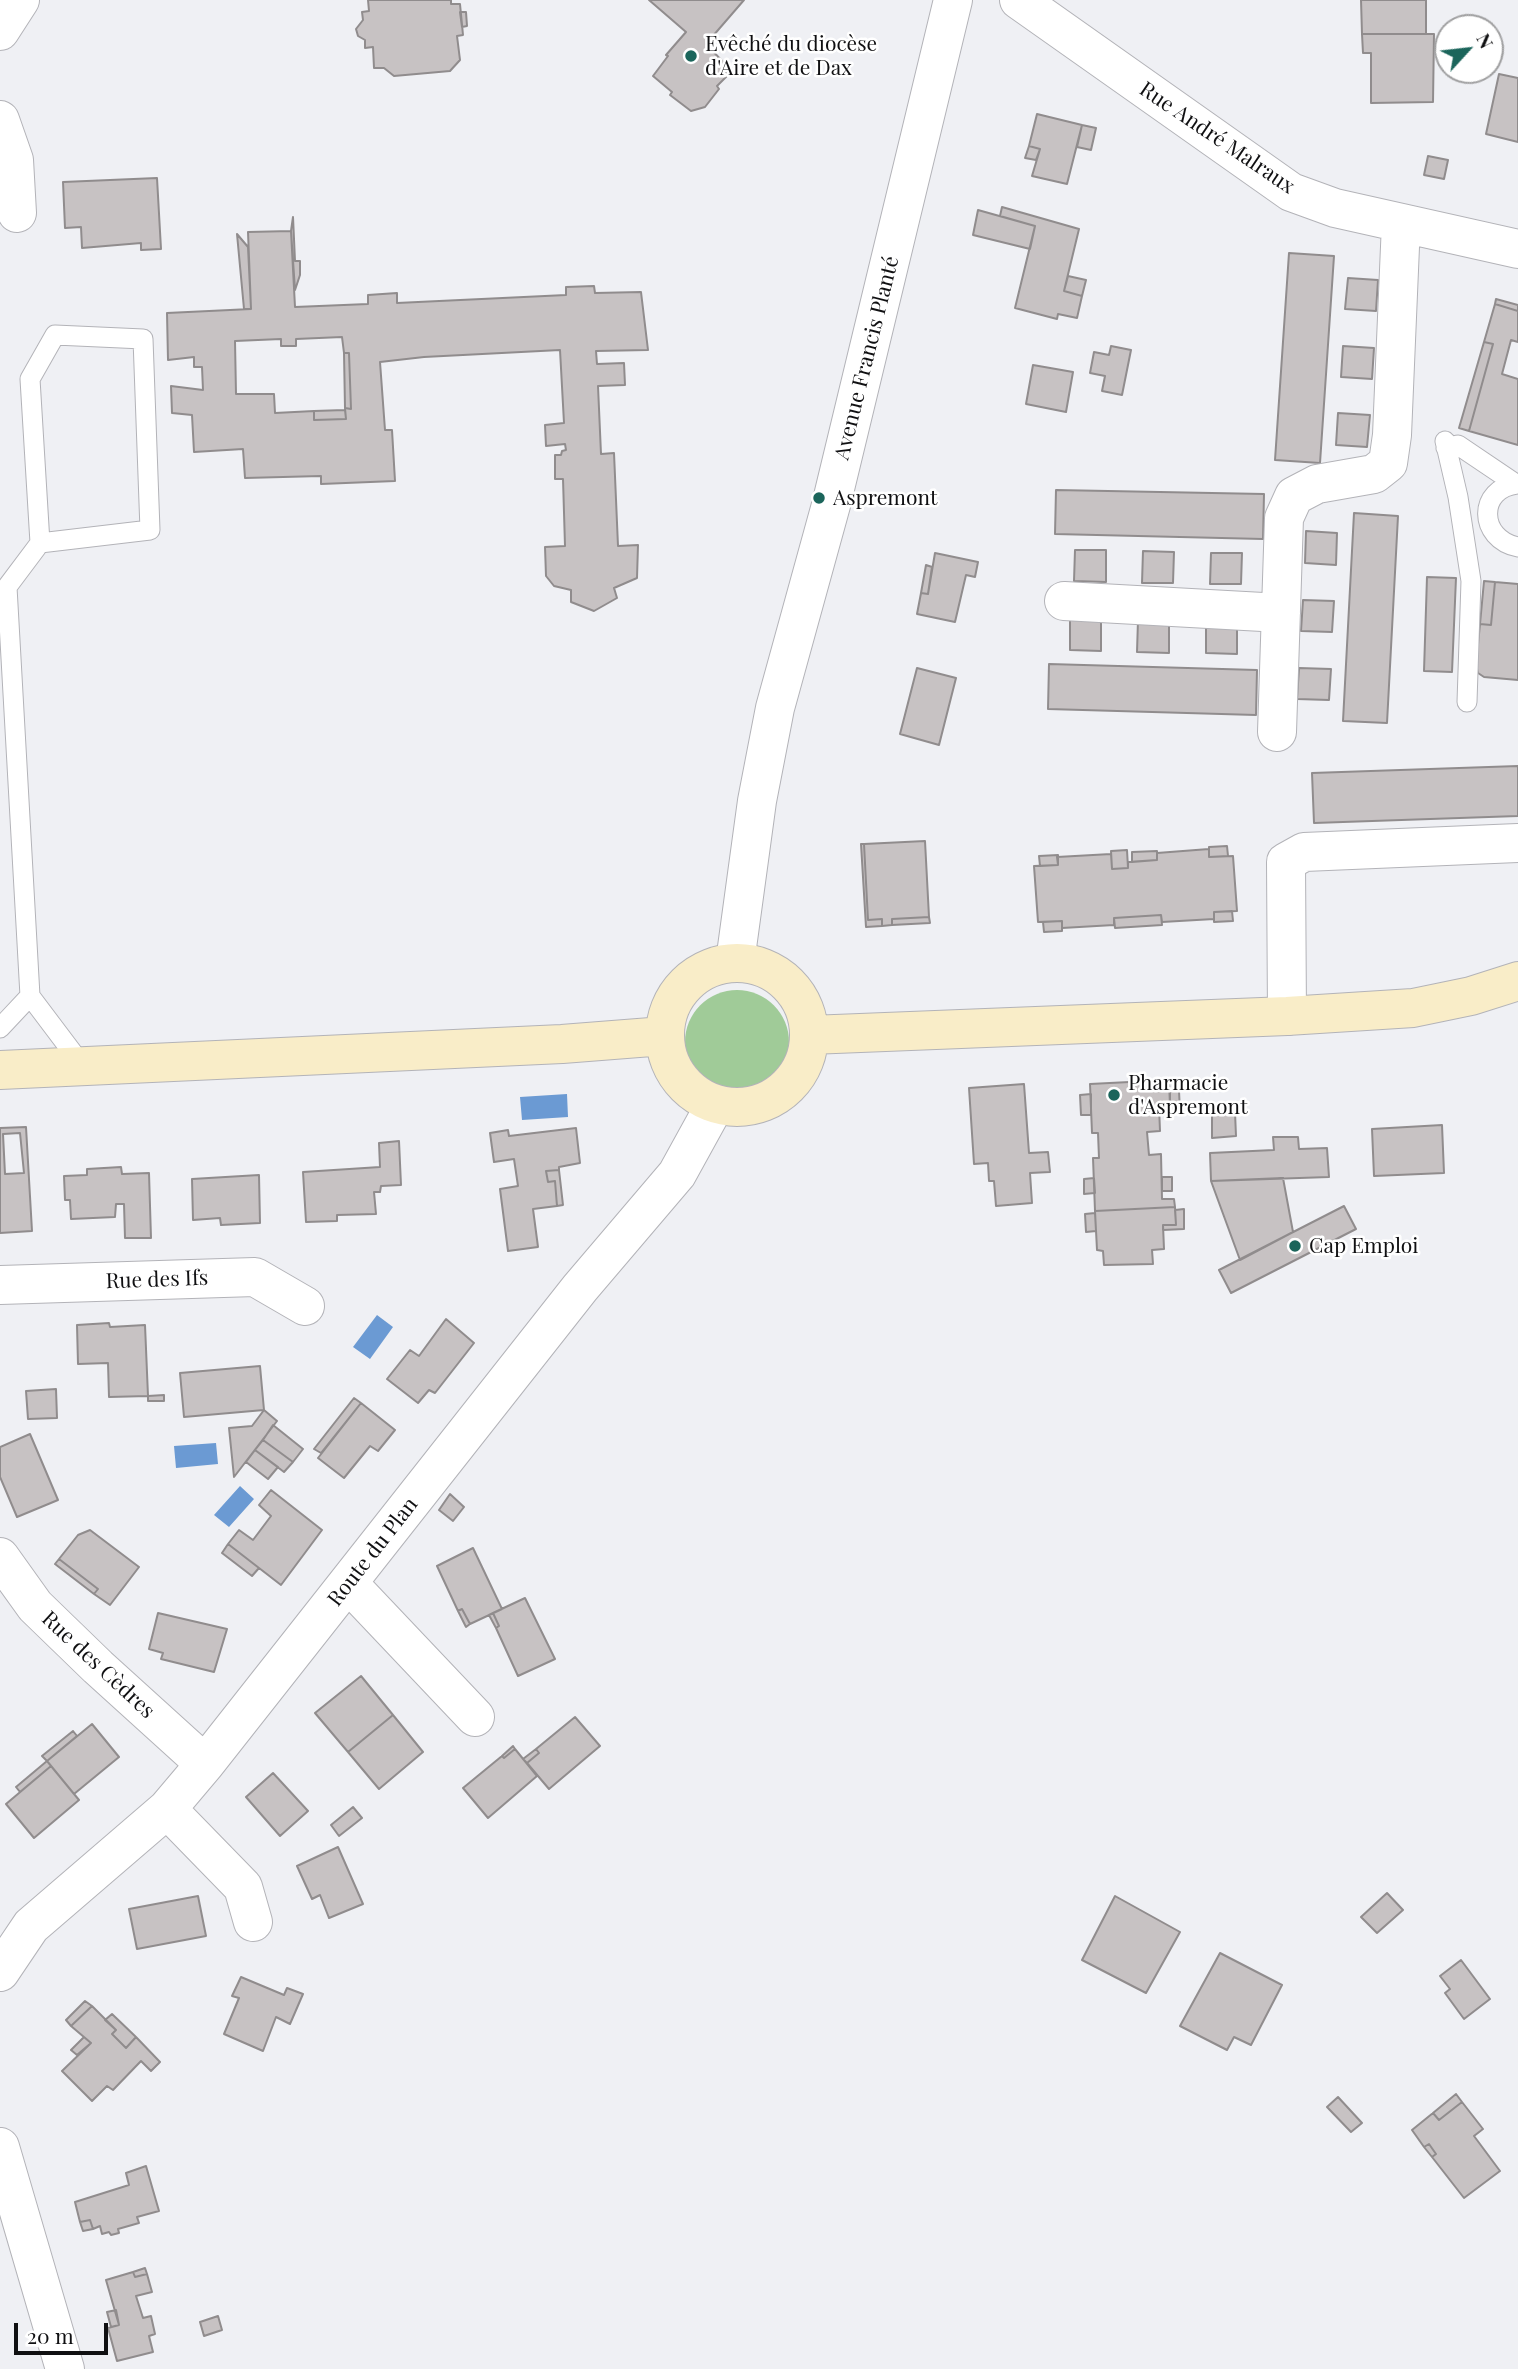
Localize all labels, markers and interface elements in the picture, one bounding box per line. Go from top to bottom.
north arrow [1434,14,1504,84]
text: N [1471,28,1501,52]
place label: Evêché du diocèse d'Aire et de Dax [705,31,877,81]
marker: Evêché du diocèse d'Aire et de Dax [683,48,699,64]
street label: Rue André Malraux [1135,77,1299,199]
street label: Avenue Francis Planté [829,254,905,462]
place label: Aspremont [833,485,937,511]
marker: Aspremont [811,490,827,506]
place label: Pharmacie d'Aspremont [1128,1070,1248,1120]
marker: Pharmacie d'Aspremont [1106,1087,1122,1103]
place label: Cap Emploi [1309,1233,1418,1259]
marker: Cap Emploi [1287,1238,1303,1254]
street label: Rue des Ifs [105,1266,209,1294]
street label: Route du Plan [323,1492,423,1612]
street label: Rue des Cèdres [36,1606,160,1724]
scale bar [18,2310,112,2354]
text: 20 m [27,2321,74,2349]

